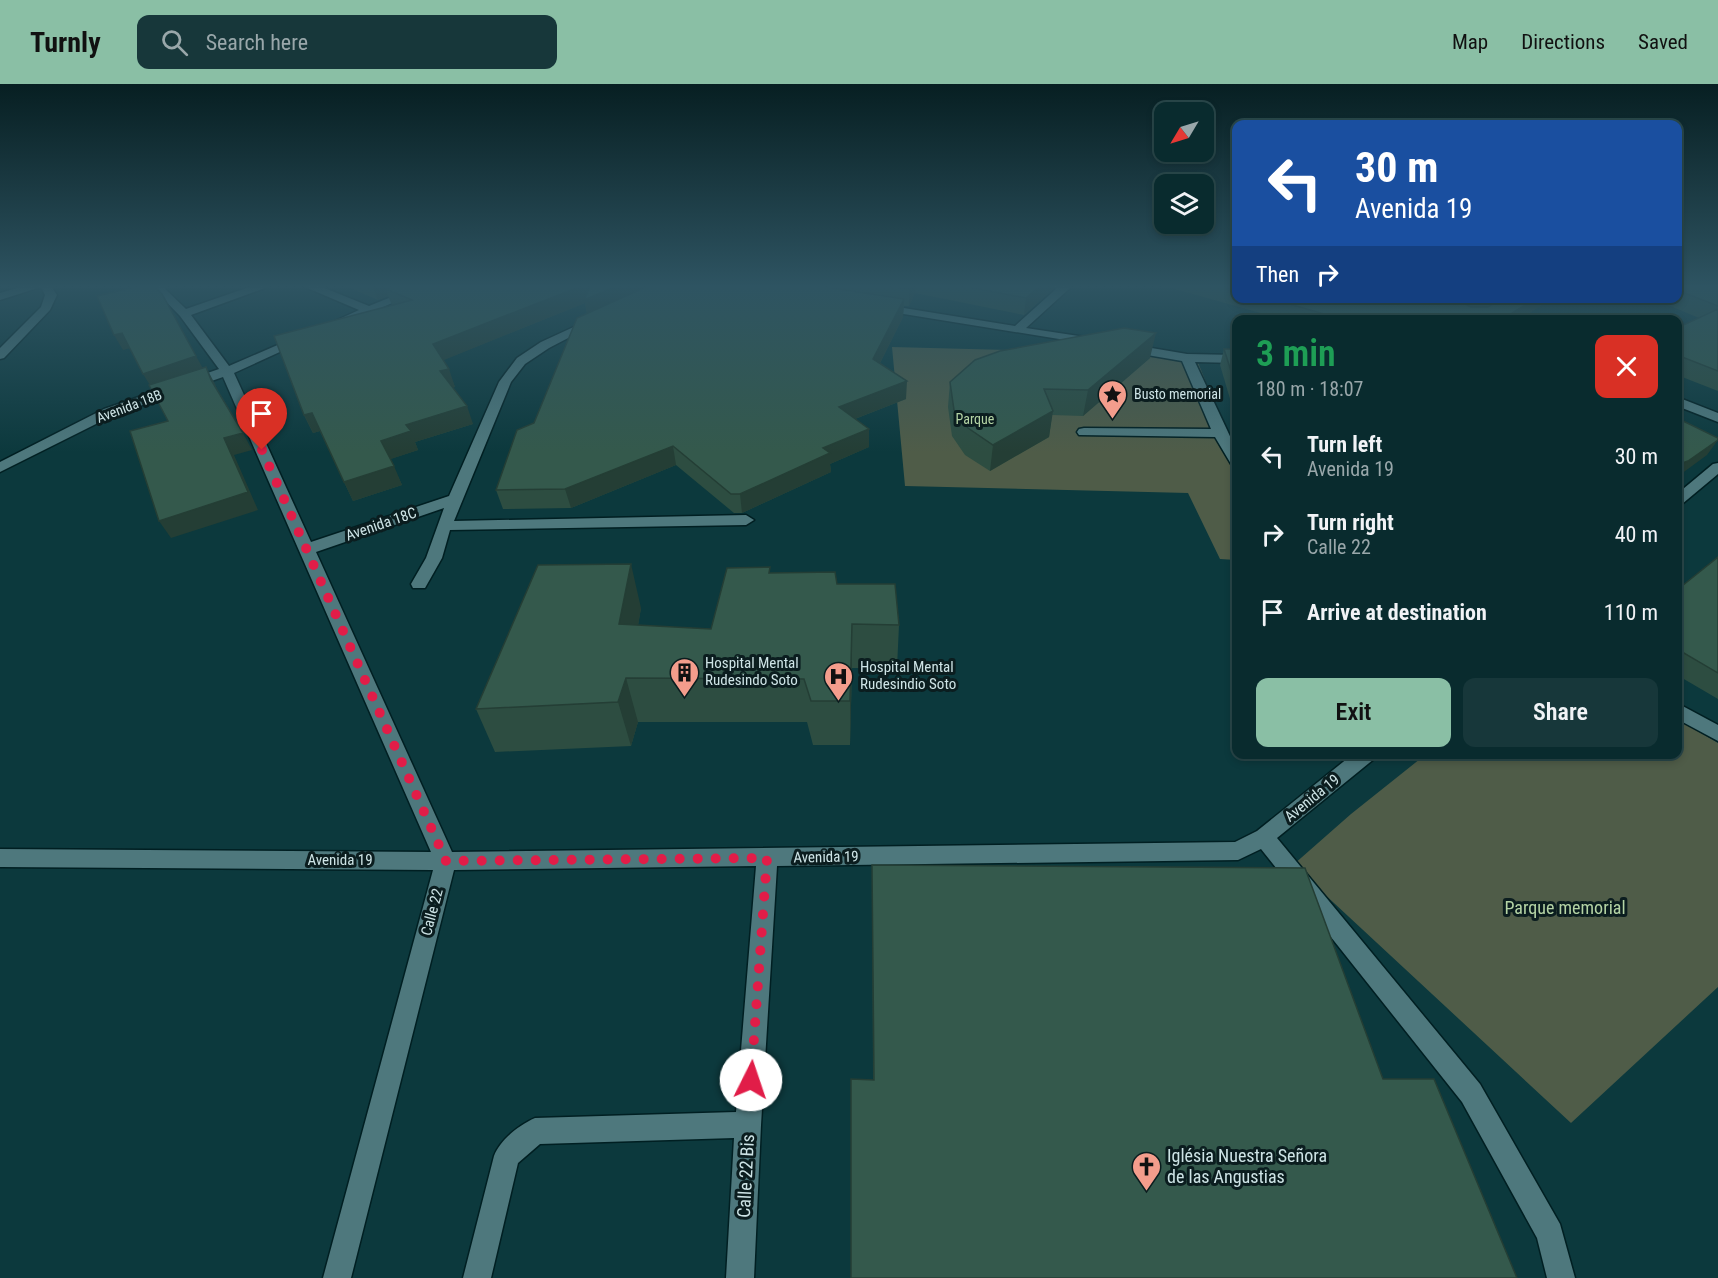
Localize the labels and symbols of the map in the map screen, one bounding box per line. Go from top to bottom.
north arrow [1154,102,1214,162]
place icon: Busto memorial [1097,378,1129,420]
street label: Avenida 18B [94,386,164,426]
place label: Busto memorial [1134,386,1221,402]
pin [236,388,287,450]
park label: Parque [956,411,995,427]
street label: Avenida 18C [343,503,419,545]
place label: Hospital Mental Rudesindo Soto [705,654,799,689]
building icon: Hospital Mental Rudesindo Soto [668,656,700,698]
place label: Hospital Mental Rudesindio Soto [860,658,956,693]
hospital icon: Hospital Mental Rudesindio Soto [823,660,855,702]
street label: Avenida 19 [1281,770,1343,826]
street label: Avenida 19 [793,847,859,867]
street label: Avenida 19 [307,851,373,869]
street label: Calle 22 [417,887,447,937]
park label: Parque memorial [1504,897,1626,918]
position arrow [719,1048,783,1112]
street label: Calle 22 Bis [733,1134,758,1218]
place label: Iglésia Nuestra Señora de las Angustias [1167,1145,1327,1187]
church icon: Iglésia Nuestra Señora de las Angustias [1130,1150,1162,1192]

